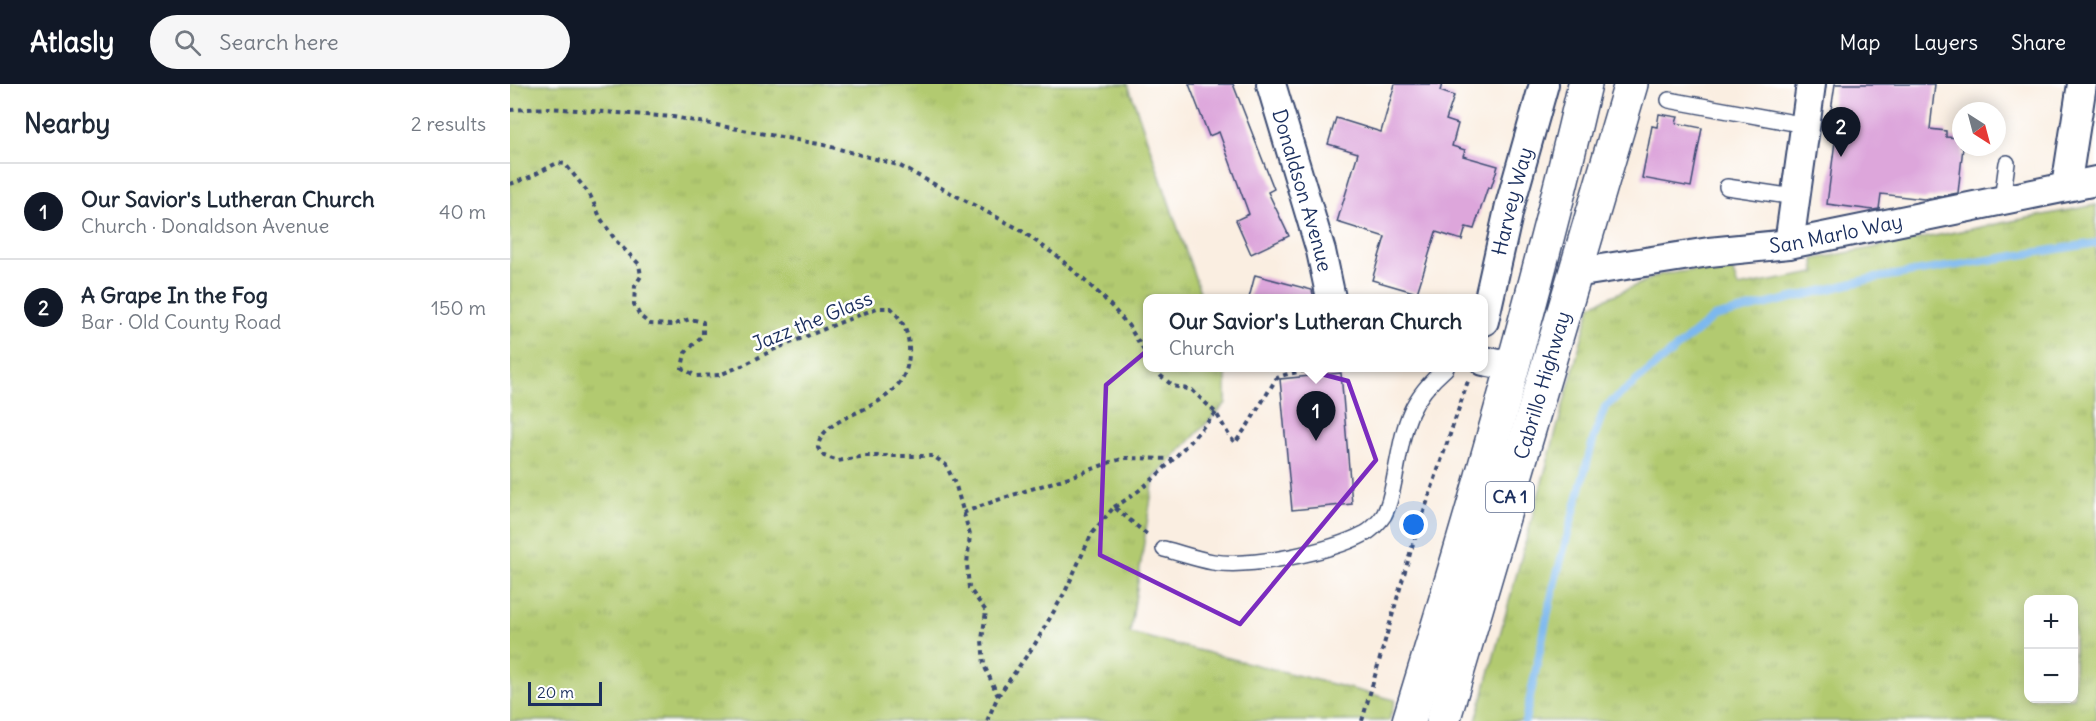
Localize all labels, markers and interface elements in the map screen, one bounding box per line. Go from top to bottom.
search box [150,15,570,69]
text: Atlasly [30,24,114,60]
icon: search [171,26,204,59]
text: Search here [219,28,339,56]
text: Map [1840,29,1880,56]
text: Layers [1913,29,1978,56]
text: Share [2011,29,2066,56]
north arrow [1952,102,2006,156]
street label: Donaldson Avenue [1267,106,1338,274]
text: Nearby [24,107,110,140]
pin: 2 [1822,107,1860,157]
text: 2 results [411,111,486,136]
street label: Harvey Way [1486,144,1538,258]
text: Our Savior's Lutheran Church [81,185,375,213]
text: 1 [40,199,47,224]
text: 40 m [439,199,486,224]
street label: San Marlo Way [1768,208,1905,258]
text: Church · Donaldson Avenue [81,213,329,238]
text: A Grape In the Fog [81,281,268,309]
street label: Jazz the Glass [748,285,876,356]
popup [1143,294,1488,372]
text: 2 [38,295,49,320]
text: 150 m [431,295,486,320]
text: Our Savior's Lutheran Church [1169,307,1462,335]
street label: Cabrillo Highway [1508,308,1575,462]
text: Bar · Old County Road [81,309,281,334]
text: Church [1169,335,1235,360]
pin: 1 [1296,392,1336,441]
road number: CA 1 [1486,482,1534,512]
your location [1399,510,1428,539]
map controls [2024,595,2078,703]
button: + [2024,595,2078,649]
button: − [2024,649,2078,703]
scale bar [528,679,602,706]
text: 20 m [537,682,574,702]

